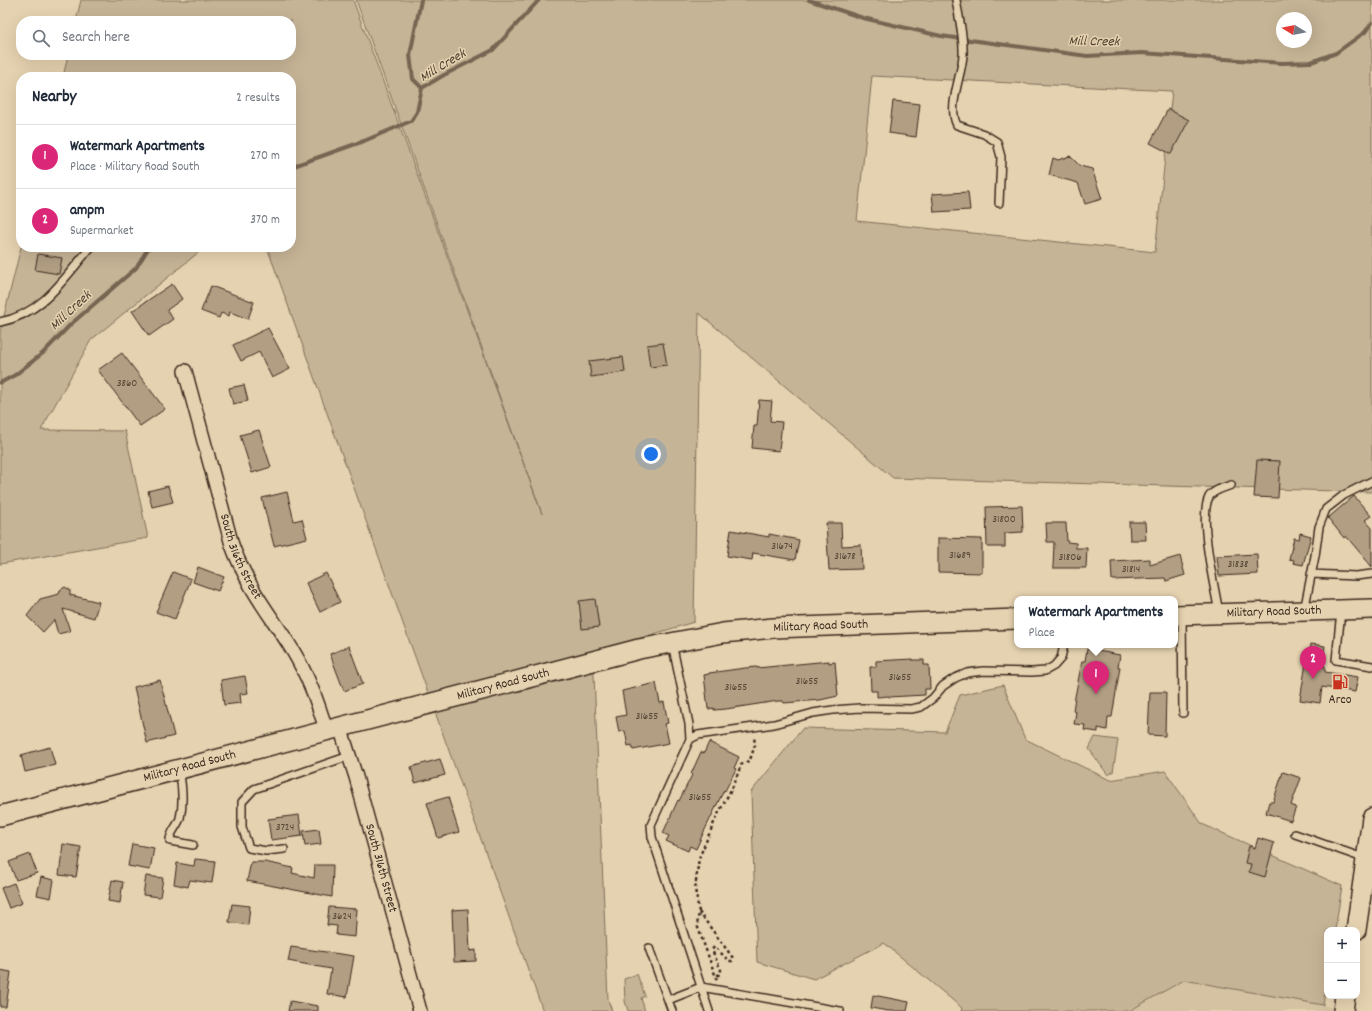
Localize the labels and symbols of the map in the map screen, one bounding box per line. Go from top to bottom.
north arrow [1276,12,1312,48]
water label: Mill Creek [1068,32,1121,52]
water label: Mill Creek [416,44,471,88]
water label: Mill Creek [46,286,97,336]
house number: 3860 [117,376,137,392]
your location [641,444,661,464]
street label: South 316th Street [215,512,266,603]
house number: 31800 [992,512,1016,528]
house number: 31674 [771,539,793,555]
house number: 31689 [949,548,971,564]
house number: 31678 [834,549,856,565]
house number: 31806 [1058,550,1082,566]
house number: 31838 [1228,557,1249,573]
house number: 31814 [1122,562,1140,578]
street label: Military Road South [1226,601,1322,623]
street label: Military Road South [773,615,868,637]
pin: 2 [1300,646,1326,679]
pin: 1 [1083,661,1109,694]
street label: Military Road South [455,663,551,706]
house number: 31655 [889,670,911,686]
fuel station icon: Arco [1331,673,1349,691]
house number: 31655 [796,674,818,690]
house number: 31655 [725,680,747,696]
place label: Arco [1329,691,1352,710]
house number: 31655 [636,709,658,725]
street label: Military Road South [141,745,238,788]
house number: 31655 [689,790,711,806]
house number: 3724 [276,820,294,836]
street label: South 316th Street [360,822,402,915]
house number: 3624 [332,909,352,925]

